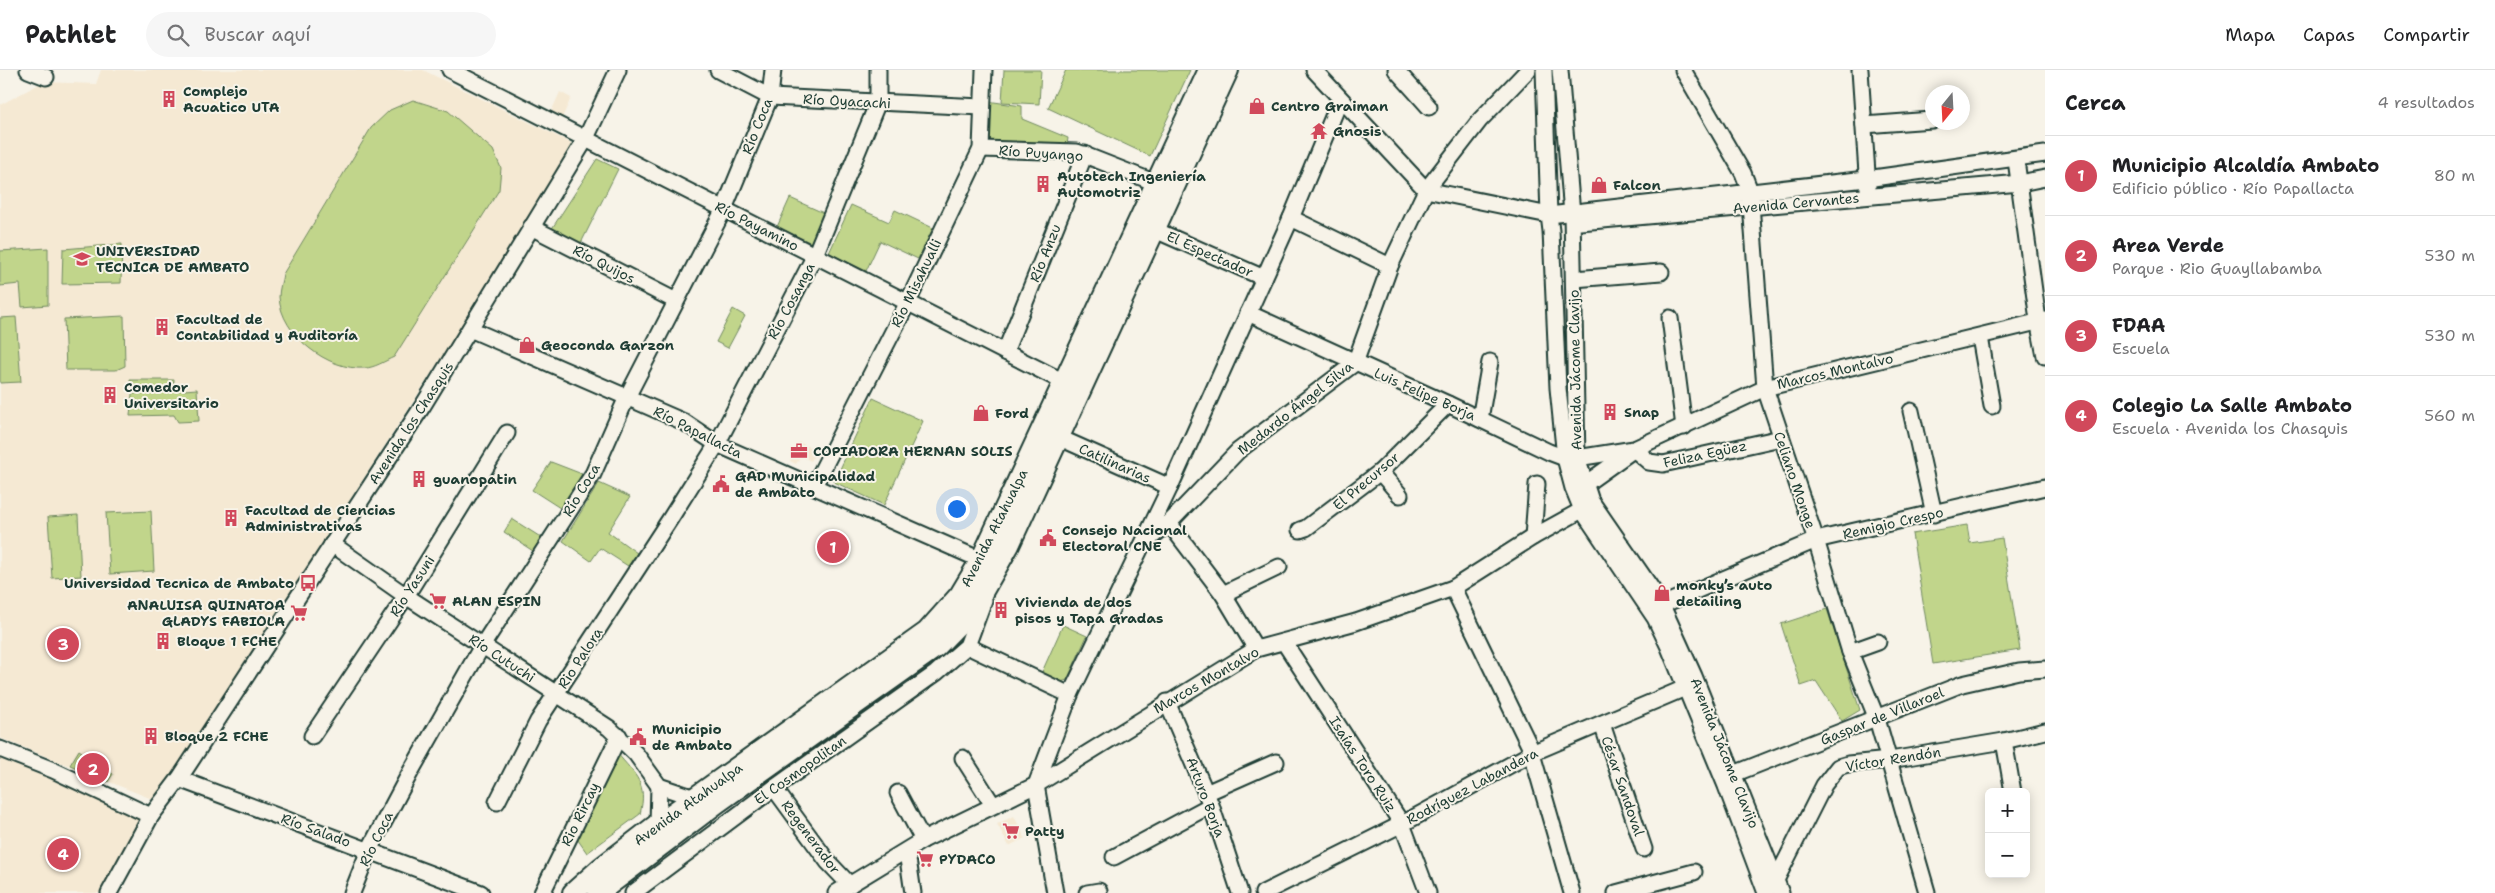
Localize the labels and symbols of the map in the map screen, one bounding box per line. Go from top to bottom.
place label: Complejo Acuatico UTA [183,82,280,116]
north arrow [1925,85,1970,130]
building icon: Complejo Acuatico UTA [159,89,179,109]
street label: Río Oyacachi [803,90,891,112]
street label: Río Coca [738,95,776,157]
shop icon: Centro Graiman [1247,96,1267,116]
place label: Centro Graiman [1271,97,1388,115]
temple icon: Gnosis [1309,121,1329,141]
place label: Gnosis [1333,122,1381,140]
street label: Río Puyango [998,141,1084,165]
place label: Autotech Ingeniería Automotriz [1057,167,1206,201]
building icon: Autotech Ingeniería Automotriz [1033,174,1053,194]
shop icon: Falcon [1589,175,1609,195]
place label: Falcon [1613,176,1661,194]
street label: Avenida Cervantes [1732,189,1860,217]
street label: Río Payamino [712,197,802,255]
street label: Río Anzu [1025,221,1065,285]
street label: El Espectador [1164,227,1257,281]
street label: Río Misahualli [887,236,945,330]
street label: Río Quijos [570,241,638,287]
place label: UNIVERSIDAD TECNICA DE AMBATO [96,242,249,276]
school or university icon: UNIVERSIDAD TECNICA DE AMBATO [72,249,92,269]
street label: Río Cosanga [763,259,819,342]
street label: Avenida Jácome Clavijo [1565,289,1585,451]
place label: Facultad de Contabilidad y Auditoría [176,310,358,344]
building icon: Facultad de Contabilidad y Auditoría [152,317,172,337]
shop icon: Geoconda Garzon [517,335,537,355]
place label: Geoconda Garzon [541,336,674,354]
street label: Marcos Montalvo [1775,349,1895,393]
street label: Medardo Ángel Silva [1234,357,1357,459]
street label: Avenida los Chasquis [365,358,457,488]
street label: Luis Felipe Borja [1371,364,1479,425]
place label: Comedor Universitario [124,378,219,412]
building icon: Comedor Universitario [100,385,120,405]
street label: Río Papallacta [651,402,746,462]
building icon: Snap [1600,402,1620,422]
shop icon: Ford [971,403,991,423]
place label: Snap [1624,403,1659,421]
place label: Ford [995,404,1029,422]
street label: Celiano Monge [1770,429,1820,531]
street label: Feliza Egüez [1662,436,1748,472]
street label: Catilinarias [1076,439,1154,487]
office icon: COPIADORA HERNAN SOLIS [789,441,809,461]
place label: COPIADORA HERNAN SOLIS [813,442,1012,460]
street label: El Precursor [1329,448,1403,514]
street label: Río Coca [558,460,604,520]
street label: Avenida Atahualpa [956,466,1032,590]
place label: GAD Municipalidad de Ambato [735,467,876,501]
building icon: guanopatin [409,469,429,489]
place label: guanopatin [433,470,517,488]
public building icon: GAD Municipalidad de Ambato [711,474,731,494]
your location [944,496,970,522]
place label: Facultad de Ciencias Administrativas [245,501,395,535]
street label: Remigio Crespo [1841,503,1945,543]
building icon: Facultad de Ciencias Administrativas [221,508,241,528]
place label: Consejo Nacional Electoral CNE [1062,521,1187,555]
pin: 1 [817,528,849,566]
public building icon: Consejo Nacional Electoral CNE [1038,528,1058,548]
street label: Río Yasuni [386,552,438,620]
bus stop icon: Universidad Tecnica de Ambato [298,573,318,593]
place label: Universidad Tecnica de Ambato [64,574,294,592]
place label: monky’s auto detailing [1676,576,1772,610]
shop icon: monky’s auto detailing [1652,583,1672,603]
supermarket icon: ALAN ESPIN [428,591,448,611]
place label: ALAN ESPIN [452,592,541,610]
place label: Vivienda de dos pisos y Tapa Gradas [1015,593,1163,627]
place label: ANALUISA QUINATOA GLADYS FABIOLA [127,596,285,630]
building icon: Vivienda de dos pisos y Tapa Gradas [991,600,1011,620]
supermarket icon: ANALUISA QUINATOA GLADYS FABIOLA [289,603,309,623]
street label: Rio Palora [554,624,607,692]
pin: 3 [47,625,79,663]
street label: Río Cutuchi [465,630,539,686]
building icon: Bloque 1 FCHE [153,631,173,651]
place label: Bloque 1 FCHE [177,632,277,650]
street label: Marcos Montalvo [1150,642,1262,718]
street label: Avenida Jácome Clavijo [1687,675,1763,831]
street label: Gaspar de Villaroel [1818,683,1947,749]
street label: Isaías Toro Ruiz [1325,713,1401,815]
place label: Municipio de Ambato [652,720,732,754]
building icon: Bloque 2 FCHE [141,726,161,746]
place label: Bloque 2 FCHE [165,727,269,745]
public building icon: Municipio de Ambato [628,727,648,747]
street label: El Cosmopolitan [750,731,850,809]
street label: César Sandoval [1597,734,1649,839]
street label: Víctor Rendón [1844,743,1942,775]
street label: Rodríguez Labandera [1403,744,1541,828]
pin: 2 [77,750,109,788]
street label: Arturo Borja [1182,754,1230,840]
street label: Avenida Atahualpa [630,758,746,850]
street label: Rio Rircay [557,779,603,849]
street label: Regenerador [777,797,845,878]
street label: Río Coca [355,808,397,869]
street label: Río Salado [279,809,353,851]
supermarket icon: Patty [1001,821,1021,841]
place label: Patty [1025,822,1065,840]
pin: 4 [47,835,79,873]
supermarket icon: PYDACO [915,849,935,869]
place label: PYDACO [939,850,996,868]

